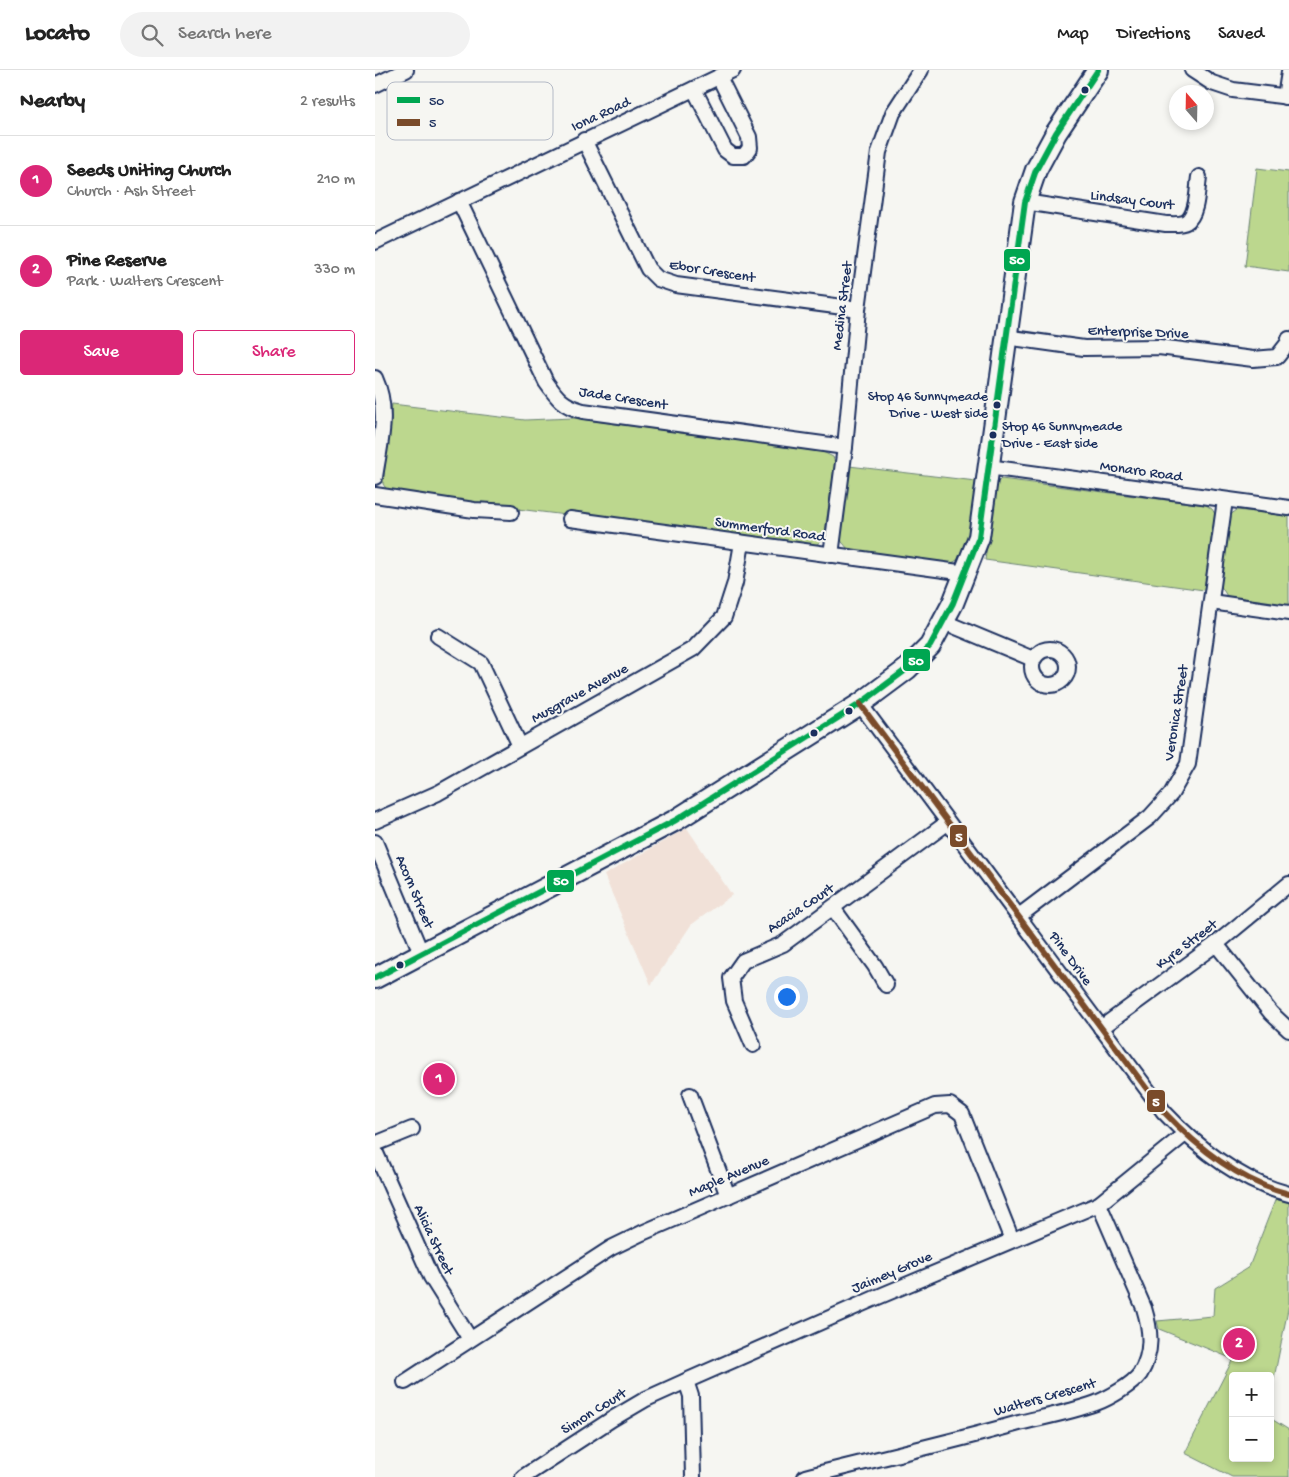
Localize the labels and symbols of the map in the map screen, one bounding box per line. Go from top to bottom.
legend [387,82,553,140]
unlabelled marker [1080,85,1090,95]
north arrow [1169,85,1214,130]
street label: Iona Road [569,93,635,137]
text: 50 [429,94,444,111]
text: 5 [429,116,436,133]
street label: Lindsay Court [1089,187,1177,215]
line badge: 50 [1003,248,1031,272]
text: 50 [1009,253,1025,270]
street label: Ebor Crescent [668,256,758,288]
street label: Medina Street [829,259,858,351]
street label: Enterprise Drive [1087,322,1189,344]
street label: Jade Crescent [578,383,670,415]
place label: Stop 46 Sunnymeade Drive - West side [868,389,989,423]
marker: Stop 46 Sunnymeade Drive - West side [992,400,1002,410]
place label: Stop 46 Sunnymeade Drive - East side [1001,419,1123,453]
marker: Stop 46 Sunnymeade Drive - East side [988,430,998,440]
street label: Monaro Road [1099,457,1185,487]
street label: Summerford Road [714,513,827,547]
line badge: 50 [902,648,931,672]
text: 50 [908,654,924,671]
street label: Musgrave Avenue [528,660,632,728]
street label: Veronica Street [1160,662,1194,763]
unlabelled marker [844,706,854,716]
unlabelled marker [809,728,819,738]
line badge: 5 [949,824,968,848]
text: 5 [955,830,963,847]
street label: Acorn Street [391,853,438,933]
line badge: 50 [546,869,575,893]
text: 50 [553,874,569,891]
street label: Acacia Court [764,879,839,938]
street label: Kyre Street [1153,915,1223,974]
street label: Pine Drive [1044,928,1096,990]
unlabelled marker [395,960,405,970]
your location [774,984,800,1010]
pin: 1 [423,1060,455,1098]
line badge: 5 [1146,1089,1166,1113]
text: 5 [1152,1095,1160,1112]
street label: Maple Avenue [686,1152,772,1202]
street label: Alicia Street [409,1202,458,1280]
street label: Jaimey Grove [849,1248,935,1298]
pin: 2 [1223,1325,1255,1363]
street label: Walters Crescent [992,1374,1100,1421]
street label: Simon Court [558,1384,632,1439]

